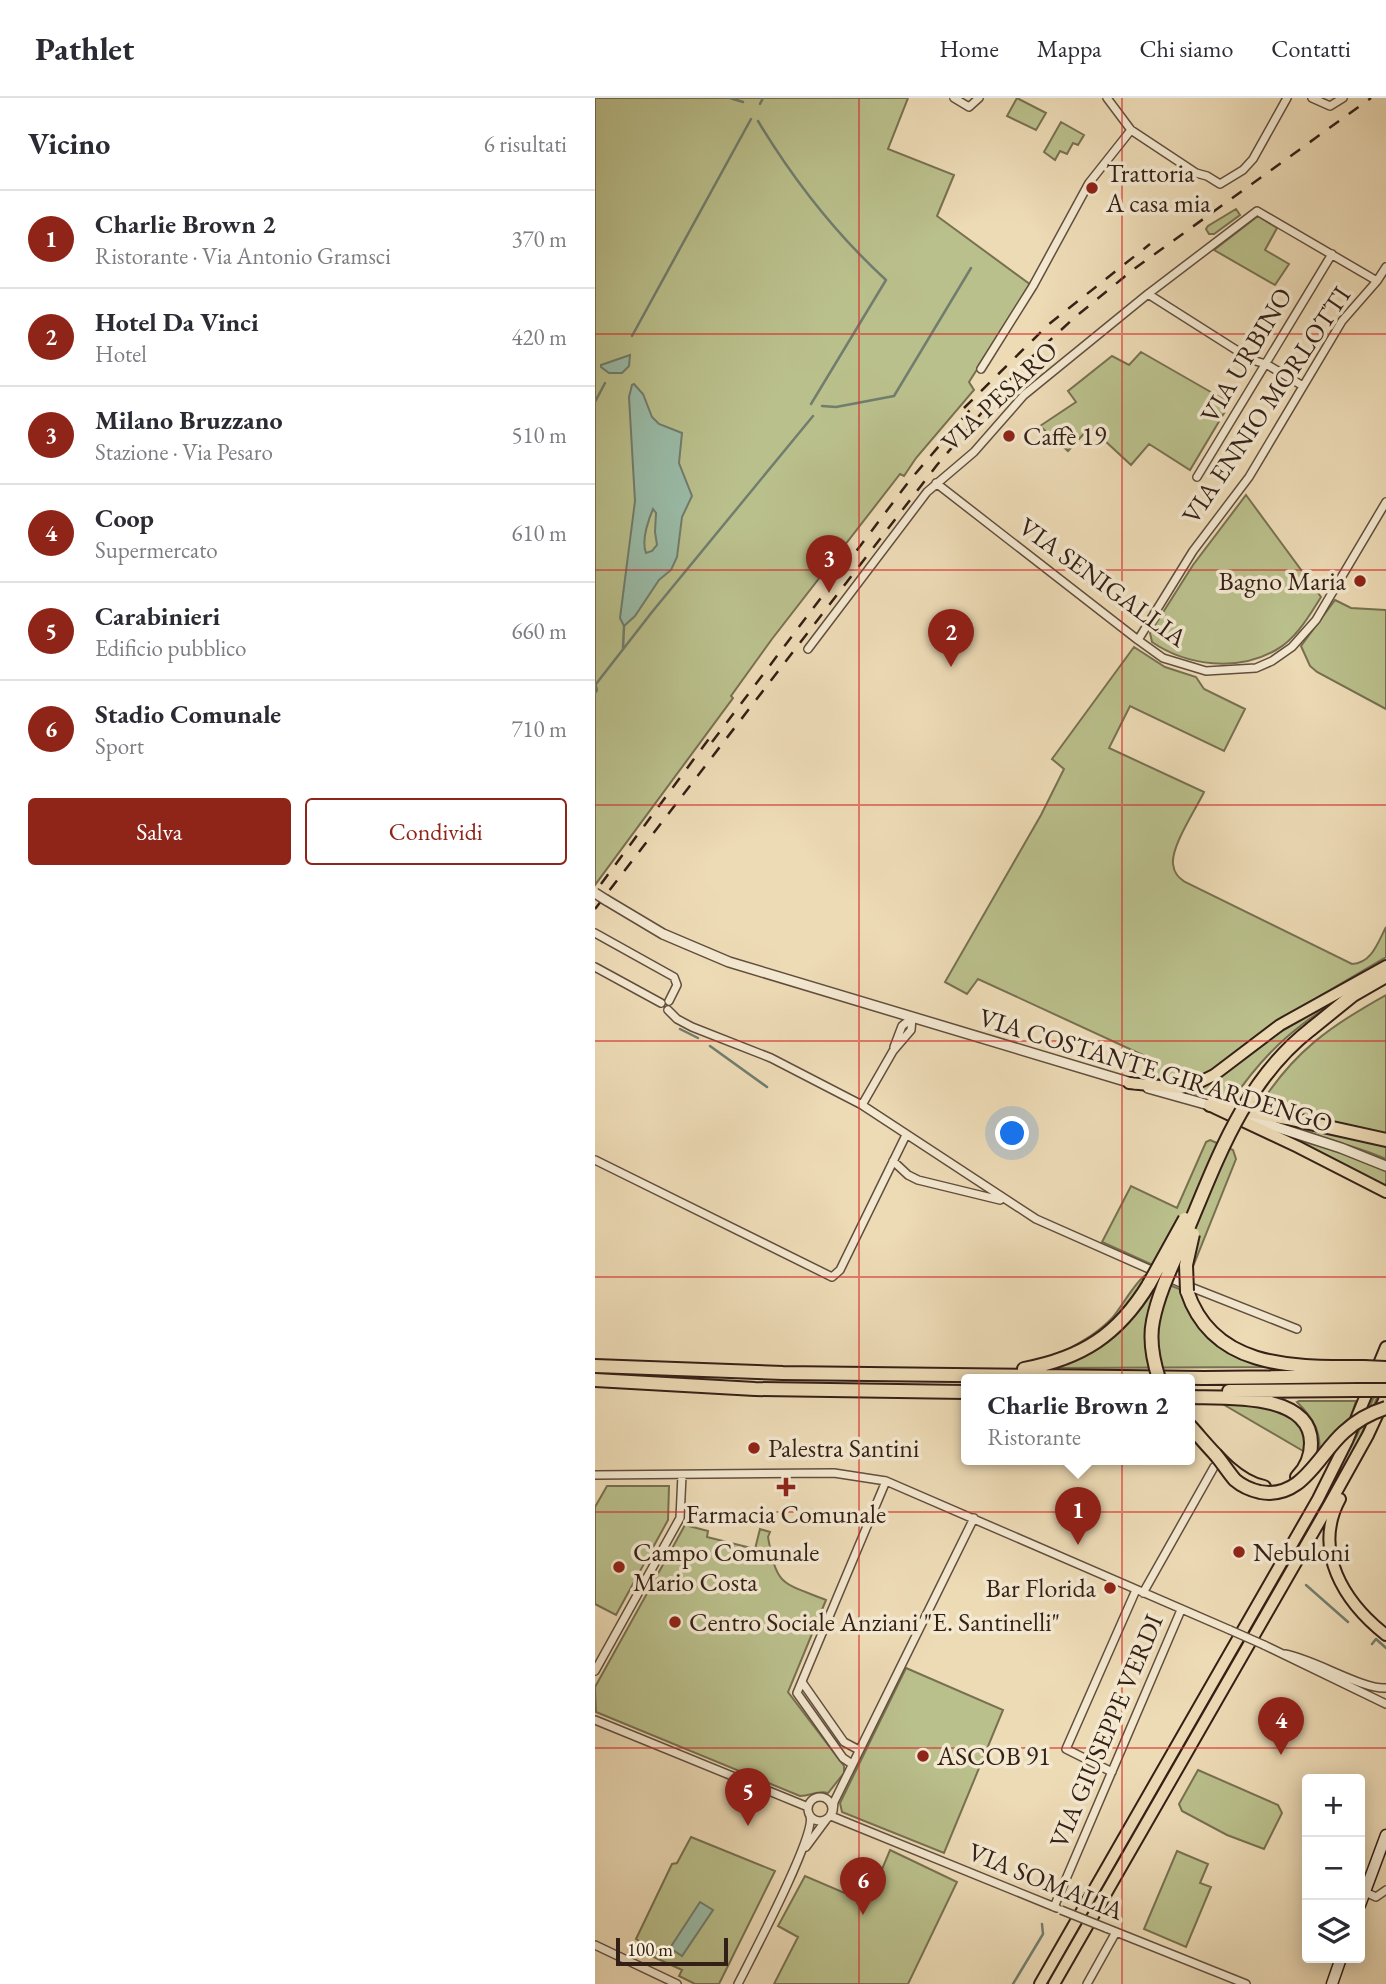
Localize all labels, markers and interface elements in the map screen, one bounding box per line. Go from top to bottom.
text: Pathlet [35,27,134,70]
text: Home [939,33,999,64]
text: Mappa [1037,33,1102,64]
text: Chi siamo [1140,33,1233,64]
text: Contatti [1271,33,1351,64]
text: Vicino [28,124,110,163]
text: 6 risultati [484,129,567,159]
place label: Trattoria A casa mia [1105,156,1211,220]
marker: Trattoria A casa mia [1084,180,1100,196]
text: Charlie Brown 2 [95,207,276,241]
text: 1 [45,224,57,254]
text: 370 m [511,224,567,254]
text: Ristorante · Via Antonio Gramsci [95,241,391,271]
street label: VIA ENNIO MORLOTTI [1174,280,1358,530]
street label: VIA URBINO [1192,281,1300,429]
text: Hotel Da Vinci [95,305,259,339]
text: 2 [45,322,57,352]
text: 420 m [511,322,567,352]
street label: VIA PESARO [934,333,1064,459]
text: Hotel [95,339,147,369]
text: Milano Bruzzano [95,403,283,437]
place label: Caffè 19 [1023,419,1107,453]
text: 3 [45,420,57,450]
text: 510 m [511,420,567,450]
marker: Caffè 19 [1001,428,1017,444]
text: Stazione · Via Pesaro [95,437,273,467]
text: Coop [95,501,154,535]
street label: VIA SENIGALLIA [1012,510,1195,655]
text: 4 [45,518,57,548]
text: 610 m [511,518,567,548]
text: Supermercato [95,535,218,565]
pin: 3 [806,535,852,593]
place label: Bagno Maria [1219,564,1347,598]
marker: Bagno Maria [1352,573,1368,589]
text: Carabinieri [95,599,220,633]
pin: 2 [928,609,974,667]
text: 5 [45,616,57,646]
text: 660 m [511,616,567,646]
text: Edificio pubblico [95,633,246,663]
text: Stadio Comunale [95,697,281,731]
text: 6 [45,714,57,744]
text: 710 m [511,714,567,744]
text: Sport [95,731,144,761]
button: Salva [28,798,291,865]
button: Condividi [305,798,567,865]
street label: VIA COSTANTE GIRARDENGO [975,1000,1337,1140]
your location [995,1116,1029,1150]
popup [961,1374,1195,1465]
text: Charlie Brown 2 [988,1388,1168,1422]
text: Ristorante [988,1422,1081,1452]
place label: Palestra Santini [768,1431,919,1465]
marker: Palestra Santini [746,1440,762,1456]
marker: Farmacia Comunale [778,1479,794,1495]
pin: 1 [1055,1487,1101,1545]
place label: Farmacia Comunale [686,1497,886,1531]
place label: Campo Comunale Mario Costa [633,1535,819,1599]
place label: Nebuloni [1253,1535,1350,1569]
marker: Nebuloni [1231,1544,1247,1560]
marker: Campo Comunale Mario Costa [611,1559,627,1575]
place label: Bar Florida [985,1571,1097,1605]
marker: Bar Florida [1102,1580,1118,1596]
place label: Centro Sociale Anziani "E. Santinelli" [689,1605,1060,1639]
street label: VIA GIUSEPPE VERDI [1041,1609,1171,1853]
marker: Centro Sociale Anziani "E. Santinelli" [667,1614,683,1630]
pin: 4 [1258,1697,1304,1755]
place label: ASCOB 91 [936,1739,1051,1773]
marker: ASCOB 91 [915,1748,931,1764]
pin: 5 [725,1768,771,1826]
map controls [1302,1774,1365,1963]
button: + [1302,1774,1365,1837]
street label: VIA SOMALIA [963,1834,1130,1928]
button: − [1302,1837,1365,1900]
pin: 6 [840,1857,886,1915]
button: layers [1302,1900,1365,1963]
scale bar [616,1935,728,1967]
text: 100 m [627,1937,673,1962]

